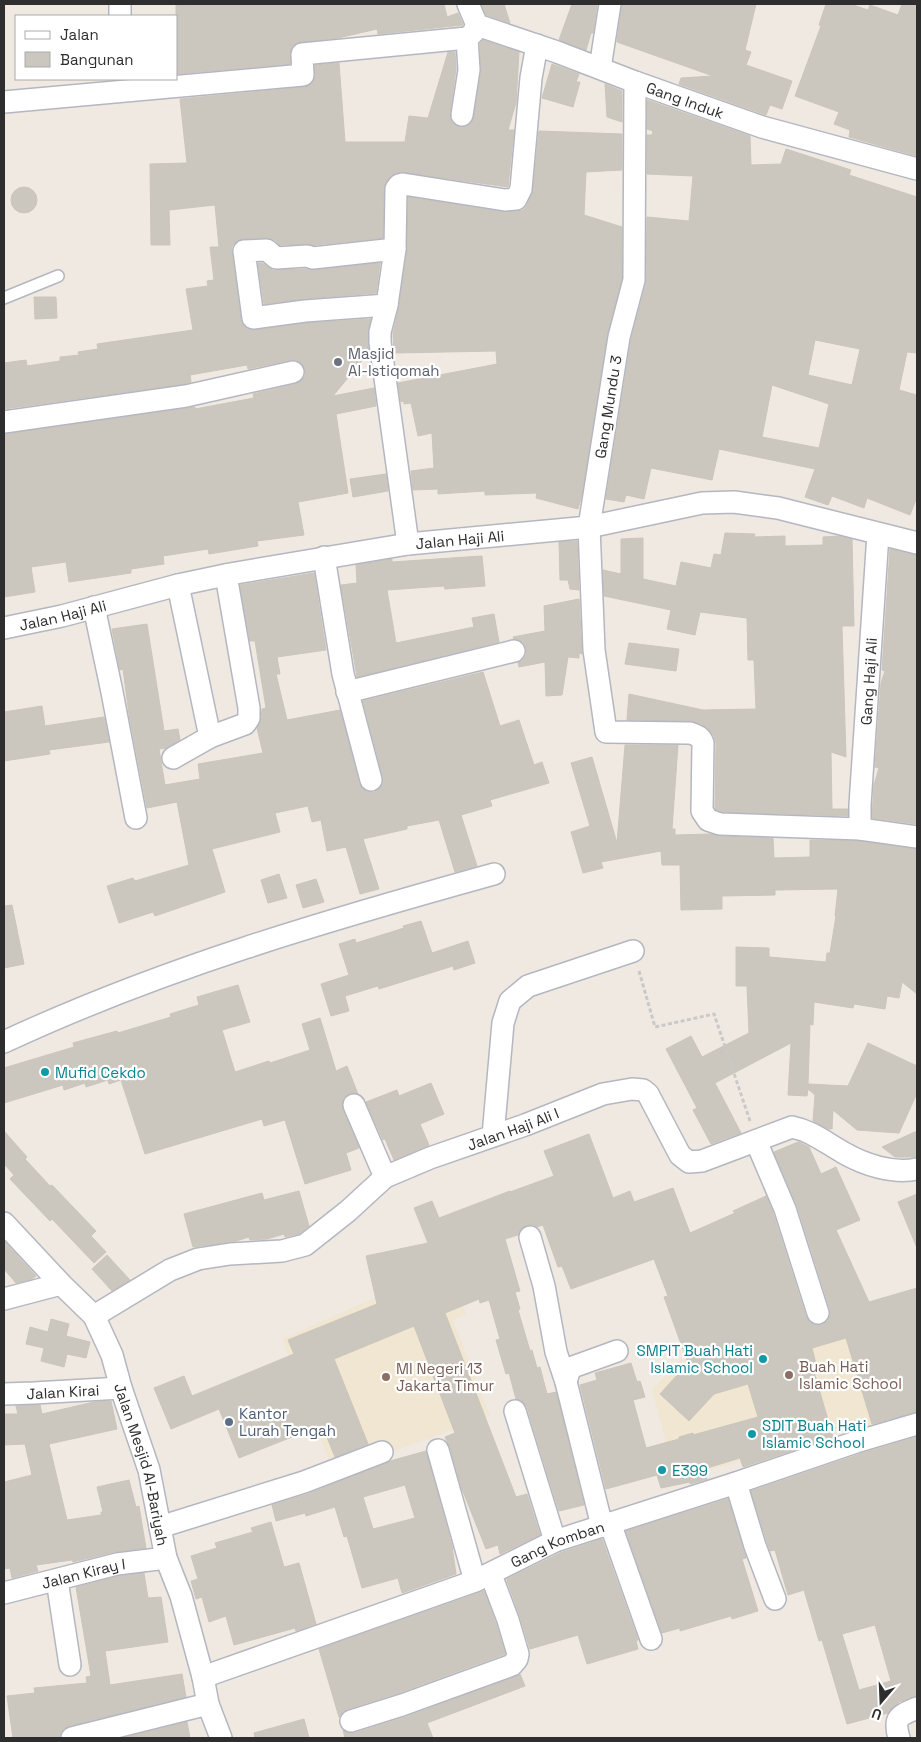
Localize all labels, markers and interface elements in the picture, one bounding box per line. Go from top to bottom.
legend [15,15,178,80]
text: Jalan [60,25,99,44]
text: Bangunan [60,50,134,69]
street label: Gang Induk [644,77,726,122]
place label: Masjid Al-Istiqomah [348,344,440,380]
street label: Gang Mundu 3 [590,354,626,460]
marker: Masjid Al-Istiqomah [332,356,344,368]
street label: Jalan Haji Ali [415,526,505,553]
street label: Jalan Haji Ali [17,595,108,634]
street label: Gang Haji Ali [856,637,881,726]
place label: Mufid Cekdo [55,1063,146,1082]
marker: Mufid Cekdo [39,1066,51,1078]
street label: Jalan Haji Ali I [464,1103,562,1154]
place label: SMPIT Buah Hati Islamic School [637,1341,753,1377]
marker: SMPIT Buah Hati Islamic School [757,1353,769,1365]
place label: Buah Hati Islamic School [799,1357,902,1393]
place label: MI Negeri 13 Jakarta Timur [396,1359,495,1395]
marker: Buah Hati Islamic School [783,1369,795,1381]
marker: MI Negeri 13 Jakarta Timur [380,1371,392,1383]
street label: Jalan Kirai [26,1380,100,1403]
street label: Jalan Mesjid Al-Bariyah [111,1381,173,1547]
place label: Kantor Lurah Tengah [239,1404,336,1440]
marker: Kantor Lurah Tengah [223,1416,235,1428]
place label: SDIT Buah Hati Islamic School [762,1416,866,1452]
marker: SDIT Buah Hati Islamic School [746,1428,758,1440]
place label: E399 [672,1461,708,1480]
marker: E399 [656,1464,668,1476]
street label: Gang Komban [507,1516,606,1571]
street label: Jalan Kiray I [39,1554,126,1593]
north arrow [856,1677,906,1727]
text: U [869,1704,884,1724]

